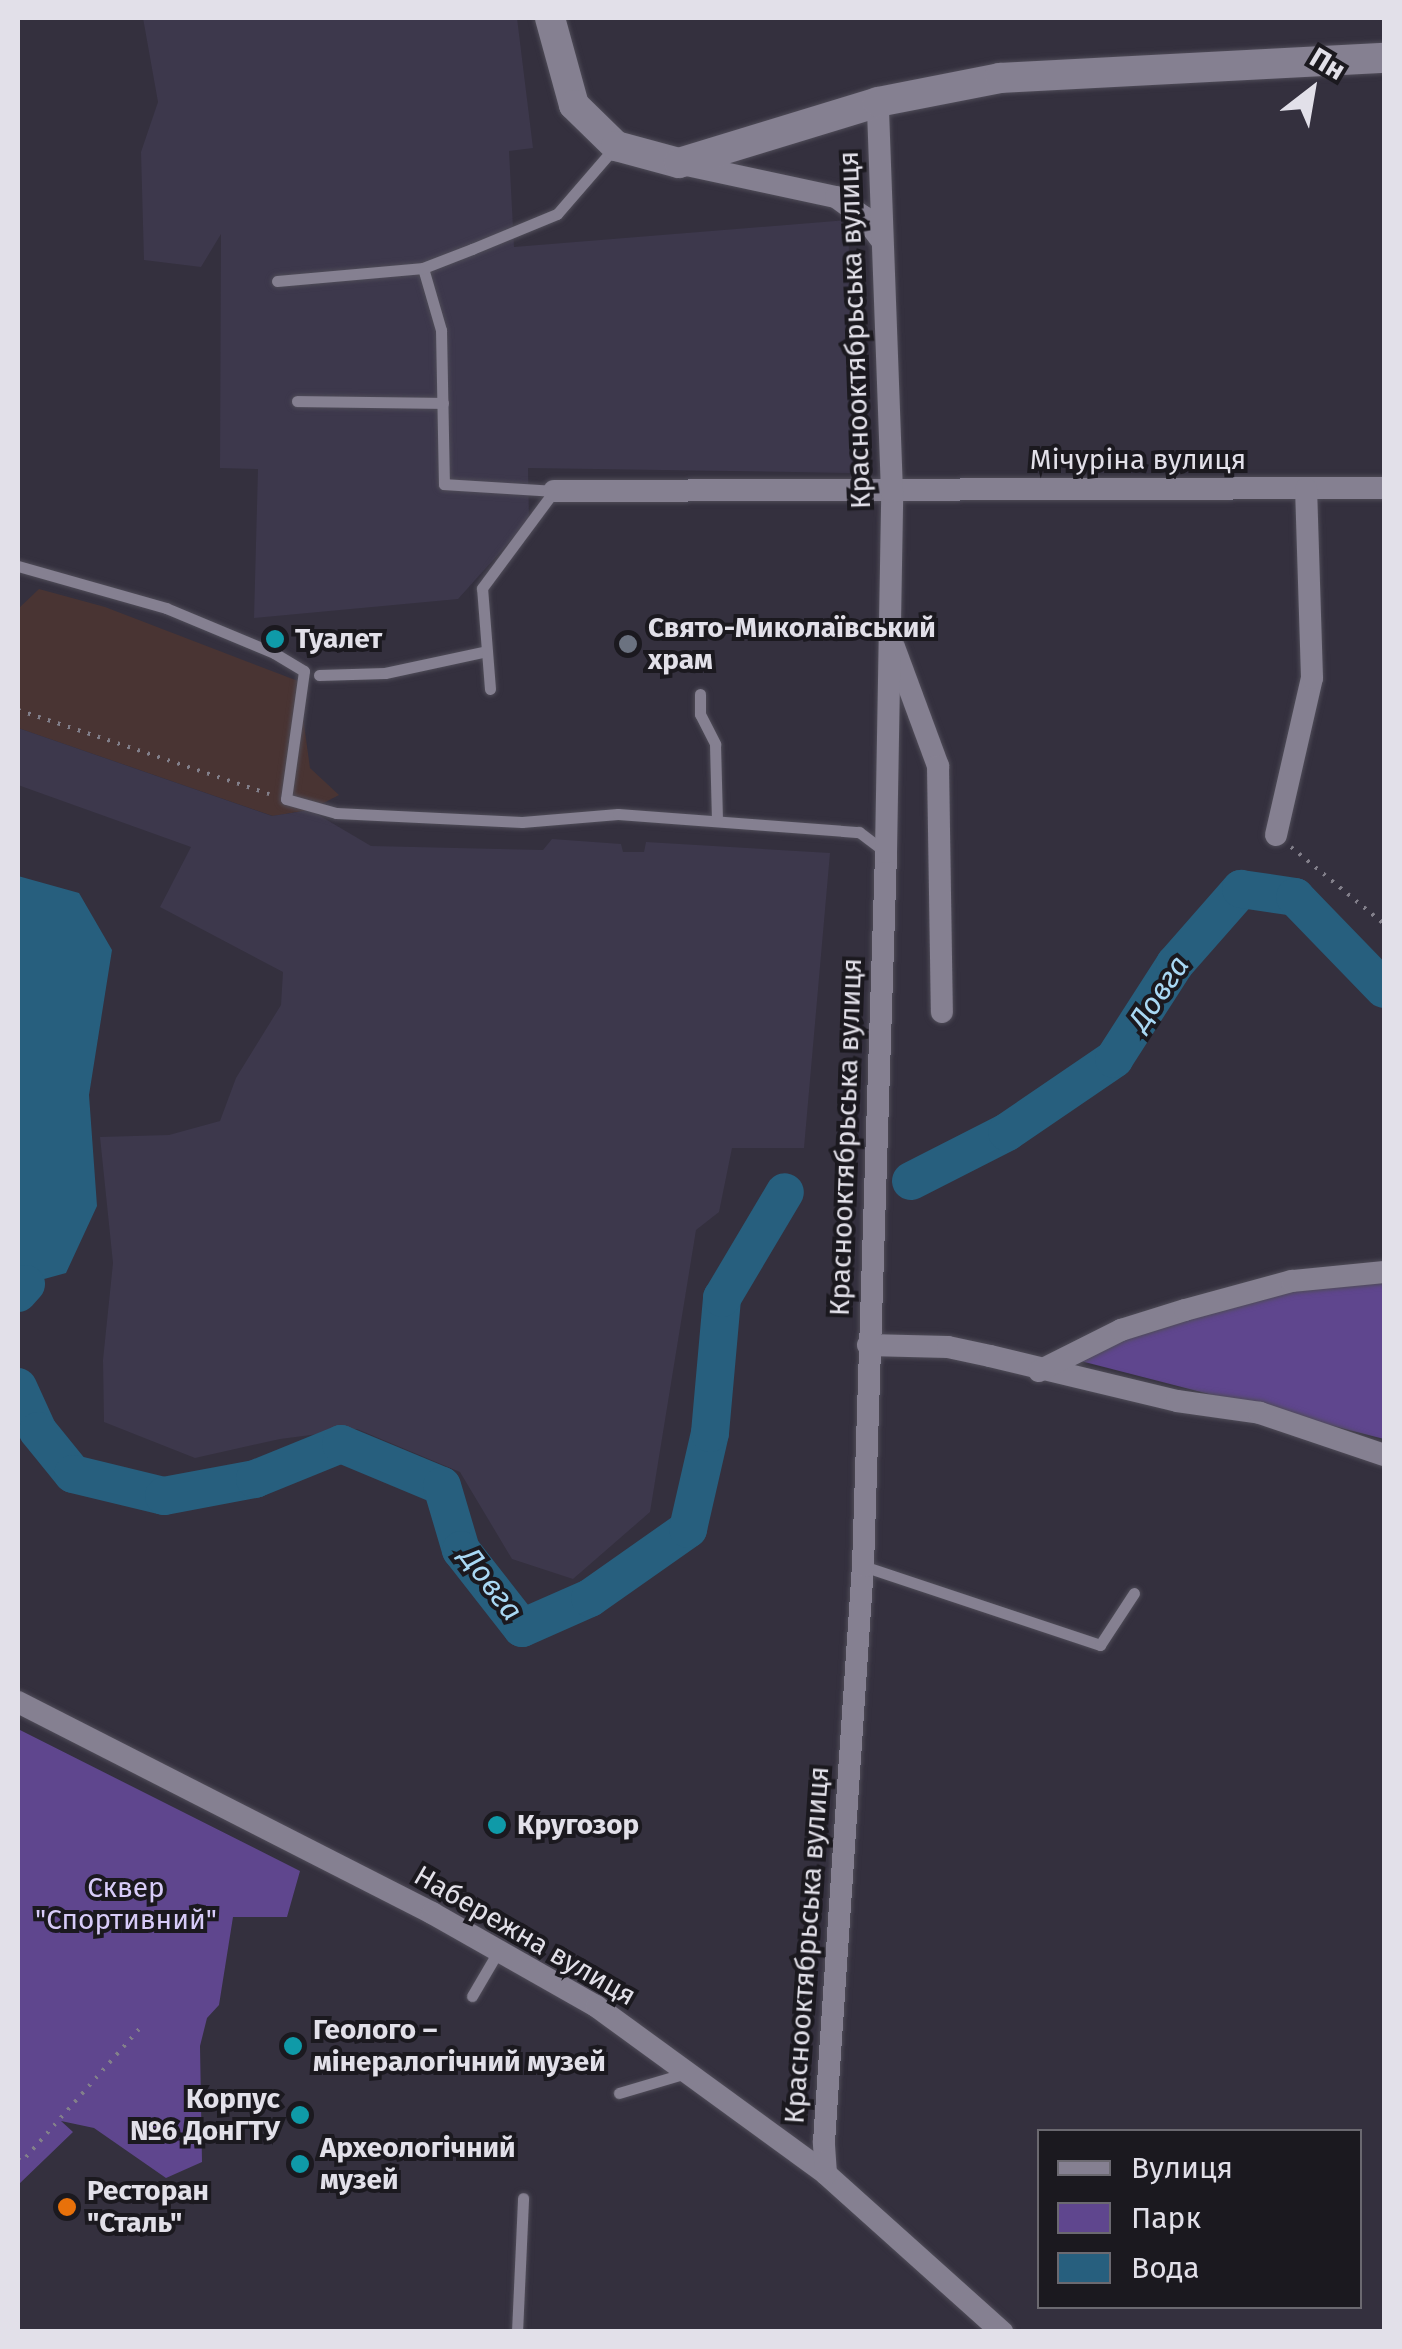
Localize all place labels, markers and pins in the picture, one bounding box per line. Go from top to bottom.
place label: Свято-Миколаївський храм [648,611,936,677]
place label: Туалет [295,622,382,656]
marker: Туалет [264,628,286,650]
marker: Свято-Миколаївський храм [617,633,639,655]
place label: Кругозор [517,1808,639,1842]
marker: Кругозор [486,1814,508,1836]
place label: Геолого – мінералогічний музей [313,2013,606,2079]
marker: Геолого – мінералогічний музей [282,2035,304,2057]
place label: Корпус №6 ДонГТУ [130,2082,280,2148]
marker: Корпус №6 ДонГТУ [289,2104,311,2126]
place label: Археологічний музей [320,2131,516,2197]
marker: Археологічний музей [289,2153,311,2175]
place label: Ресторан "Сталь" [87,2174,209,2240]
marker: Ресторан "Сталь" [56,2196,78,2218]

